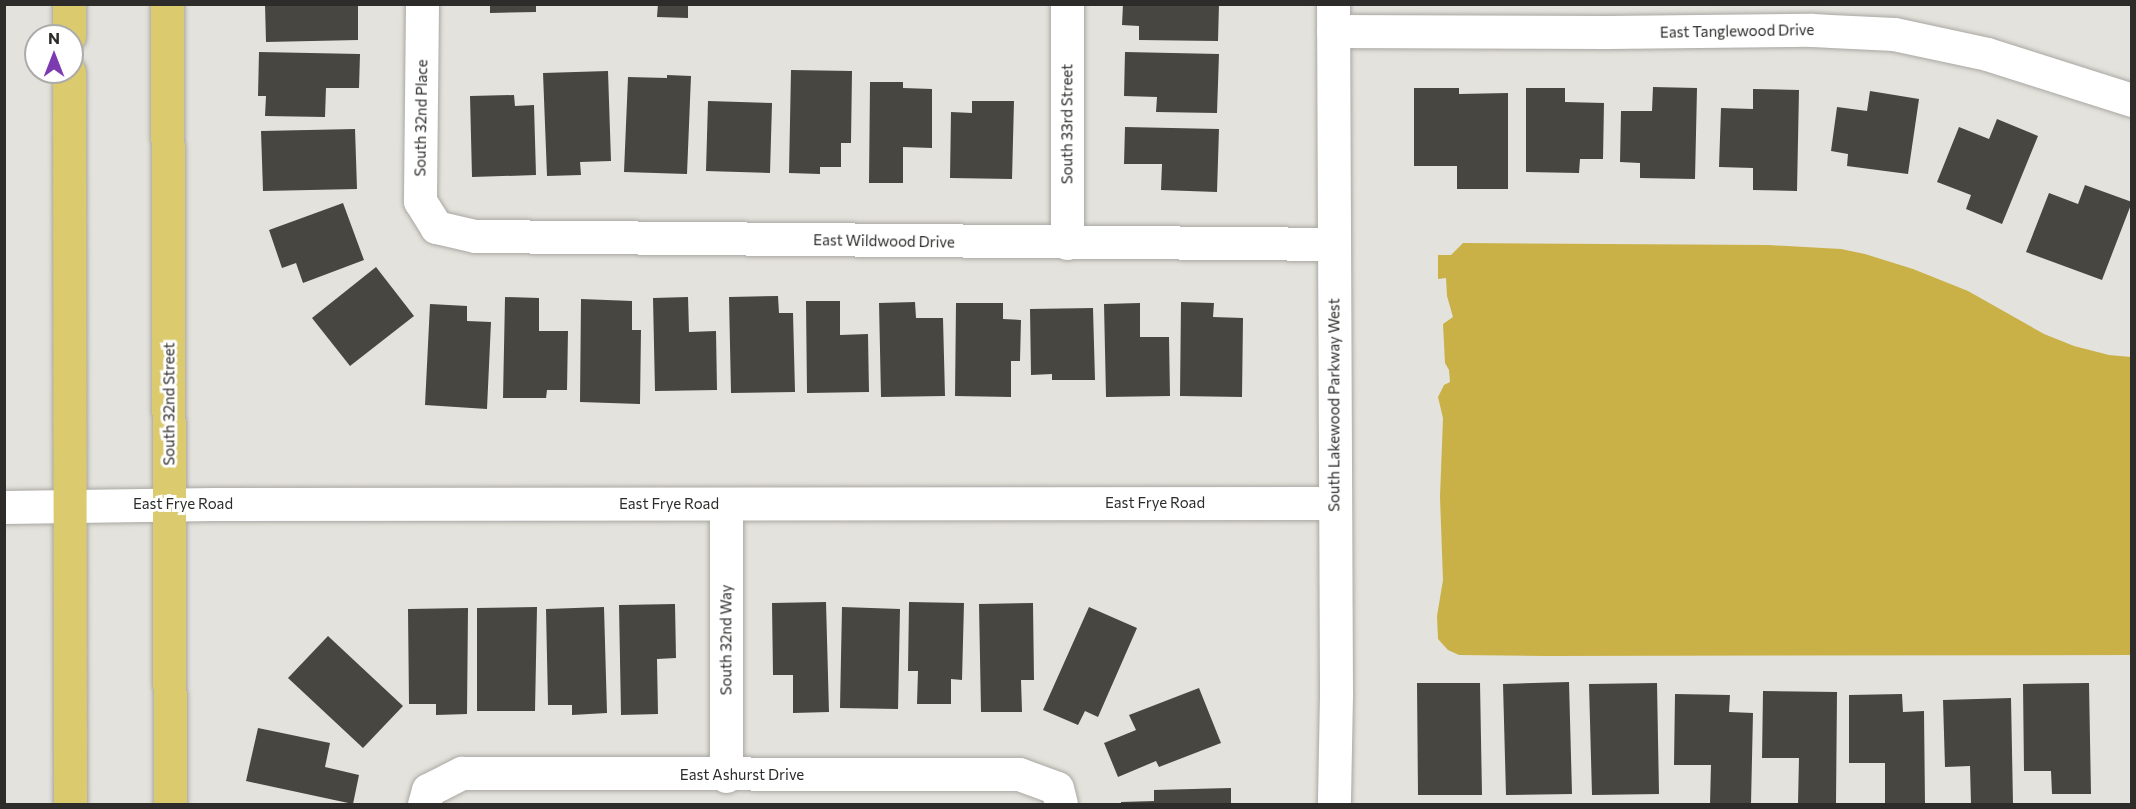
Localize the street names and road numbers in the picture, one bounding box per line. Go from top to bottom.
street label: East Tanglewood Drive [1660,21,1814,41]
street label: South 32nd Place [411,59,431,177]
street label: South 33rd Street [1058,64,1076,184]
street label: East Wildwood Drive [813,231,955,251]
street label: South Lakewood Parkway West [1325,298,1343,512]
street label: South 32nd Street [160,342,178,466]
street label: East Frye Road [1105,494,1205,512]
street label: East Frye Road [133,495,233,513]
street label: East Frye Road [619,495,719,513]
street label: South 32nd Way [717,585,735,695]
street label: East Ashurst Drive [680,766,804,784]

